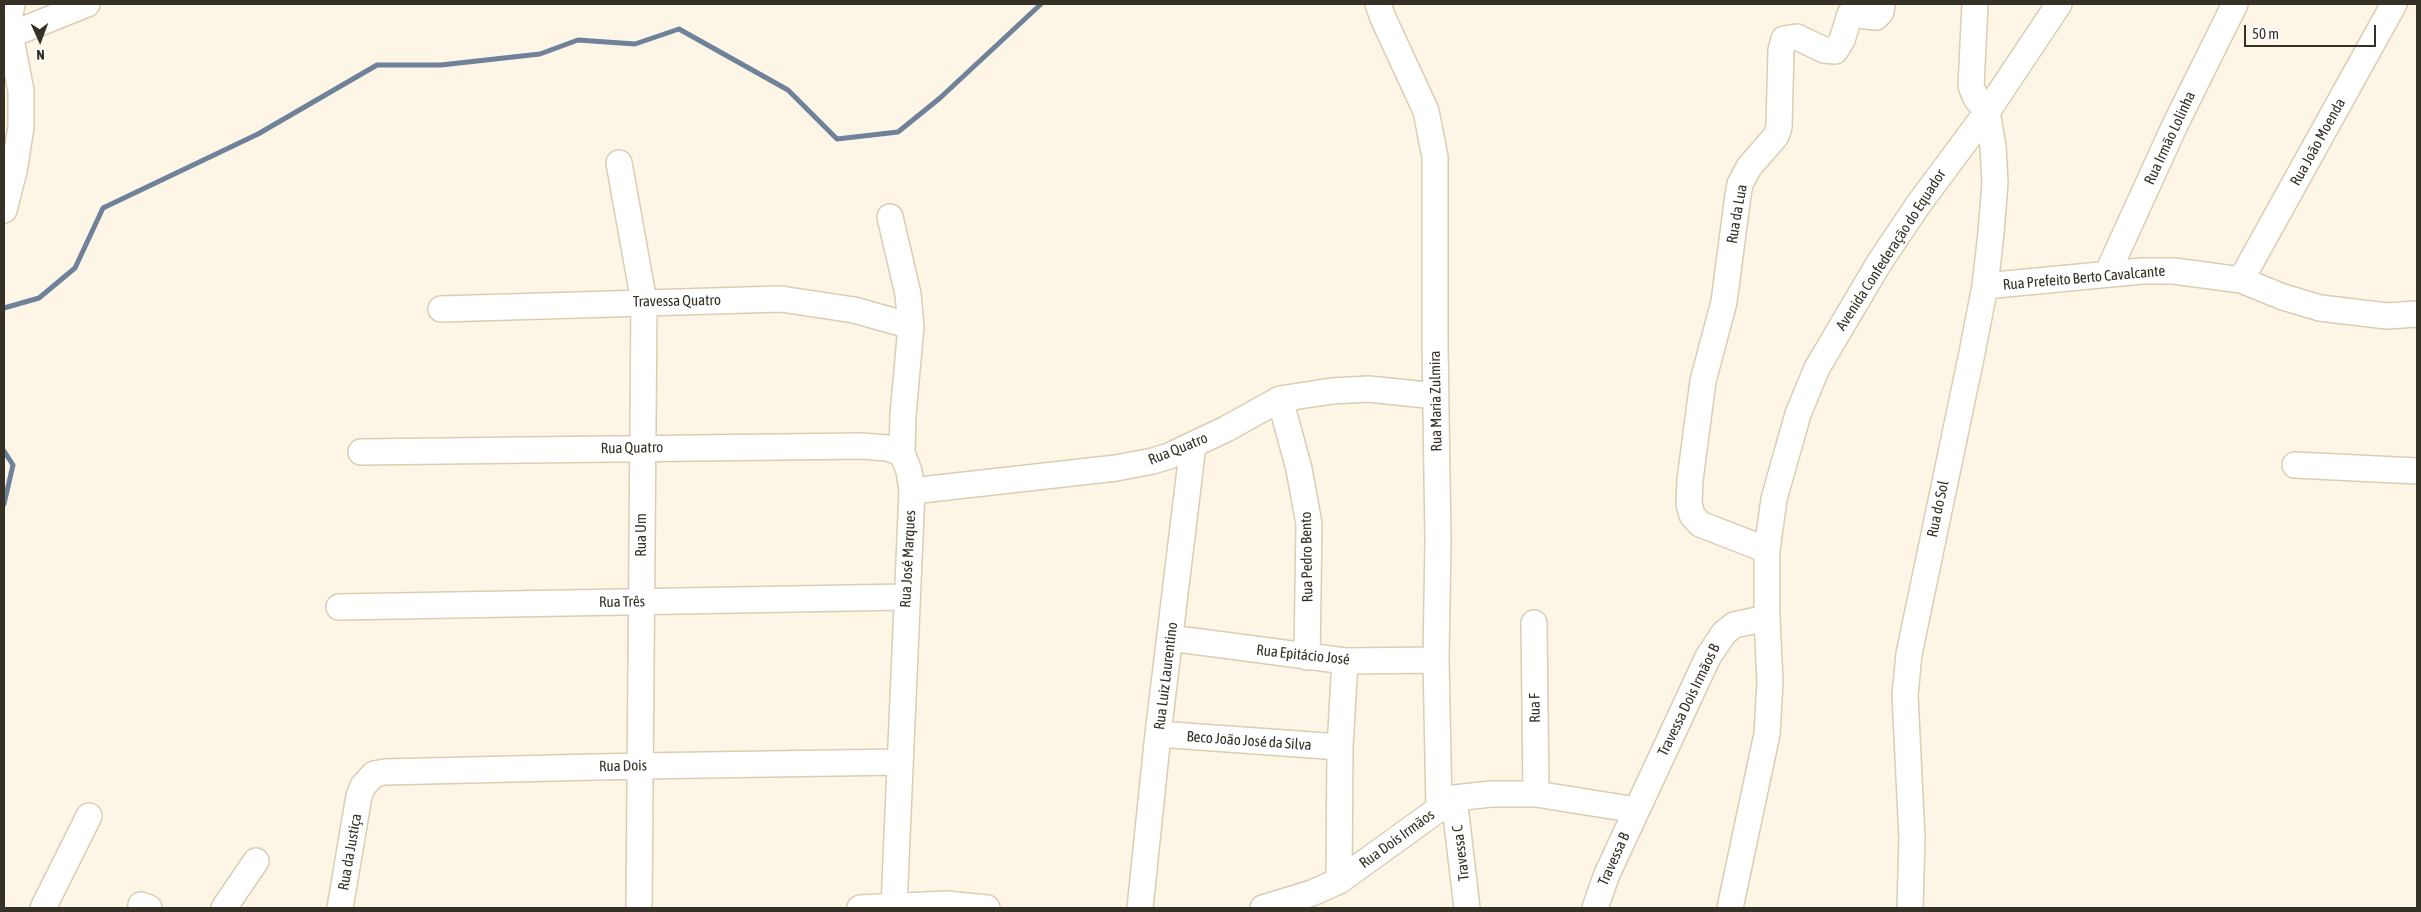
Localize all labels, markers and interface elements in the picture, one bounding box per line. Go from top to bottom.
north arrow [15,15,65,65]
scale bar [2246,15,2378,47]
text: 50 m [2252,25,2279,42]
text: N [36,47,45,63]
street label: Rua Irmão Lolinha [2141,89,2199,187]
street label: Rua João Moenda [2287,95,2349,189]
street label: Avenida Confederação do Equador [1832,166,1950,334]
street label: Rua da Lua [1723,183,1751,245]
street label: Rua Prefeito Berto Cavalcante [2002,262,2166,294]
street label: Travessa Quatro [633,291,721,311]
street label: Rua Maria Zulmira [1426,350,1446,452]
street label: Rua Quatro [1146,429,1210,469]
street label: Rua Quatro [601,438,663,458]
street label: Rua do Sol [1923,479,1953,539]
street label: Rua José Marques [896,510,920,608]
street label: Rua Pedro Bento [1297,511,1317,603]
street label: Rua Um [632,513,650,557]
street label: Rua Três [599,593,645,611]
street label: Rua Luiz Laurentino [1150,621,1182,731]
street label: Rua Epitácio José [1255,641,1351,669]
street label: Travessa Dois Irmãos B [1654,641,1724,759]
street label: Rua F [1526,693,1544,723]
street label: Beco João José da Silva [1186,728,1312,754]
street label: Rua Dois [599,757,647,775]
street label: Rua Dois Irmãos [1356,806,1438,872]
street label: Rua da Justiça [334,812,366,892]
street label: Travessa C [1449,824,1473,882]
street label: Travessa B [1594,830,1634,888]

